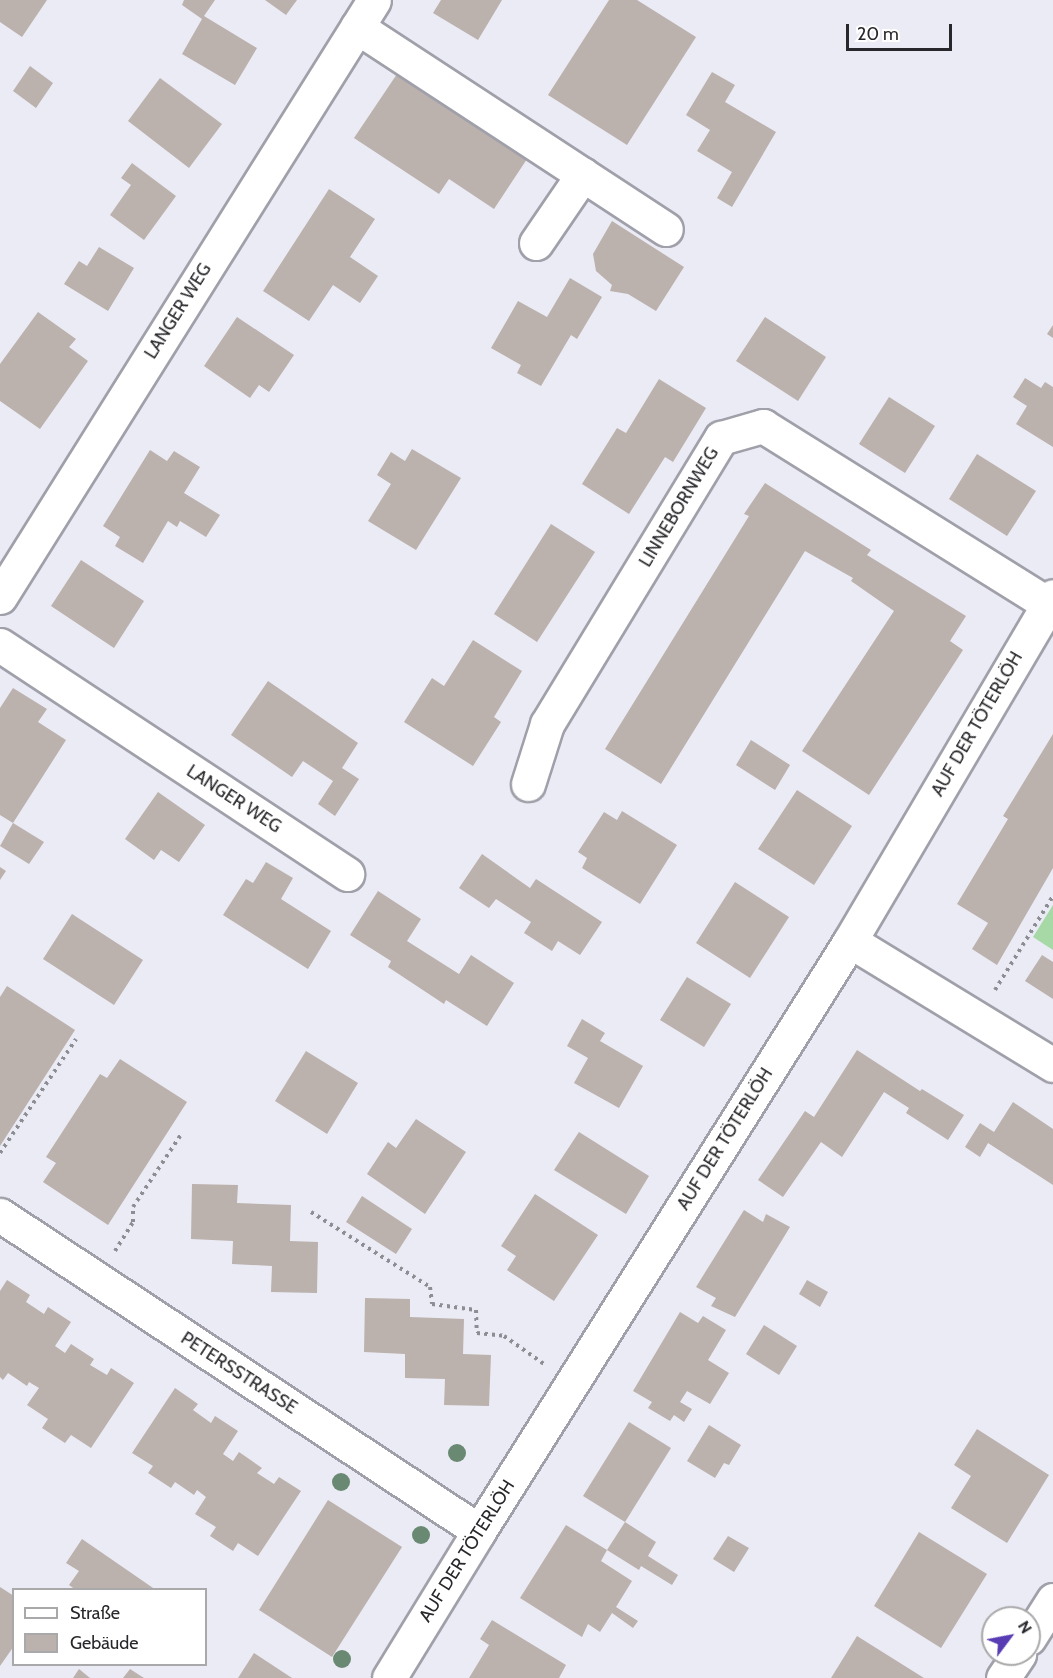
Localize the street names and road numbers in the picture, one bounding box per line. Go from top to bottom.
street label: LANGER WEG [140,259,216,363]
street label: LINNEBORNWEG [635,443,723,571]
street label: AUF DER TÖTERLÖH [927,648,1027,800]
street label: LANGER WEG [183,760,285,838]
street label: AUF DER TÖTERLÖH [673,1064,777,1214]
street label: PETERSSTRASSE [177,1327,301,1419]
street label: AUF DER TÖTERLÖH [415,1476,519,1626]

